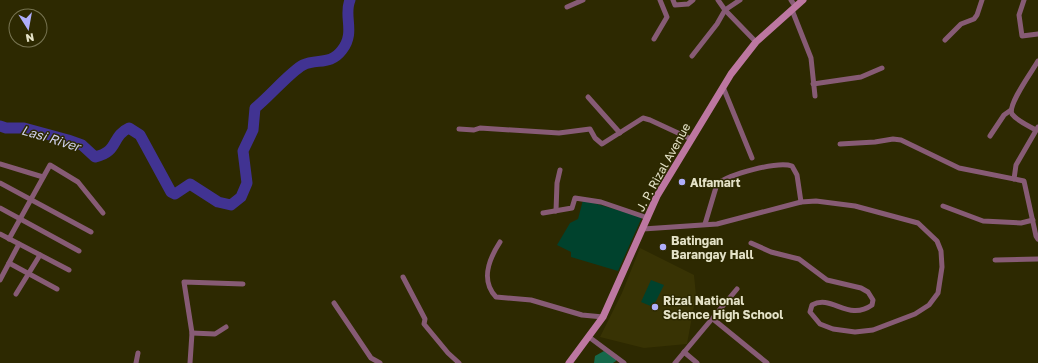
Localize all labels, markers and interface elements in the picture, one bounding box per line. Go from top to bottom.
north arrow [8,8,48,48]
text: N [25,31,35,45]
street label: J. P. Rizal Avenue [632,120,694,214]
water label: Lasi River [20,122,84,155]
place label: Alfamart [690,175,741,190]
marker: Alfamart [677,177,687,187]
place label: Batingan Barangay Hall [671,233,754,262]
marker: Batingan Barangay Hall [658,242,668,252]
place label: Rizal National Science High School [663,293,783,322]
marker: Rizal National Science High School [650,302,660,312]

